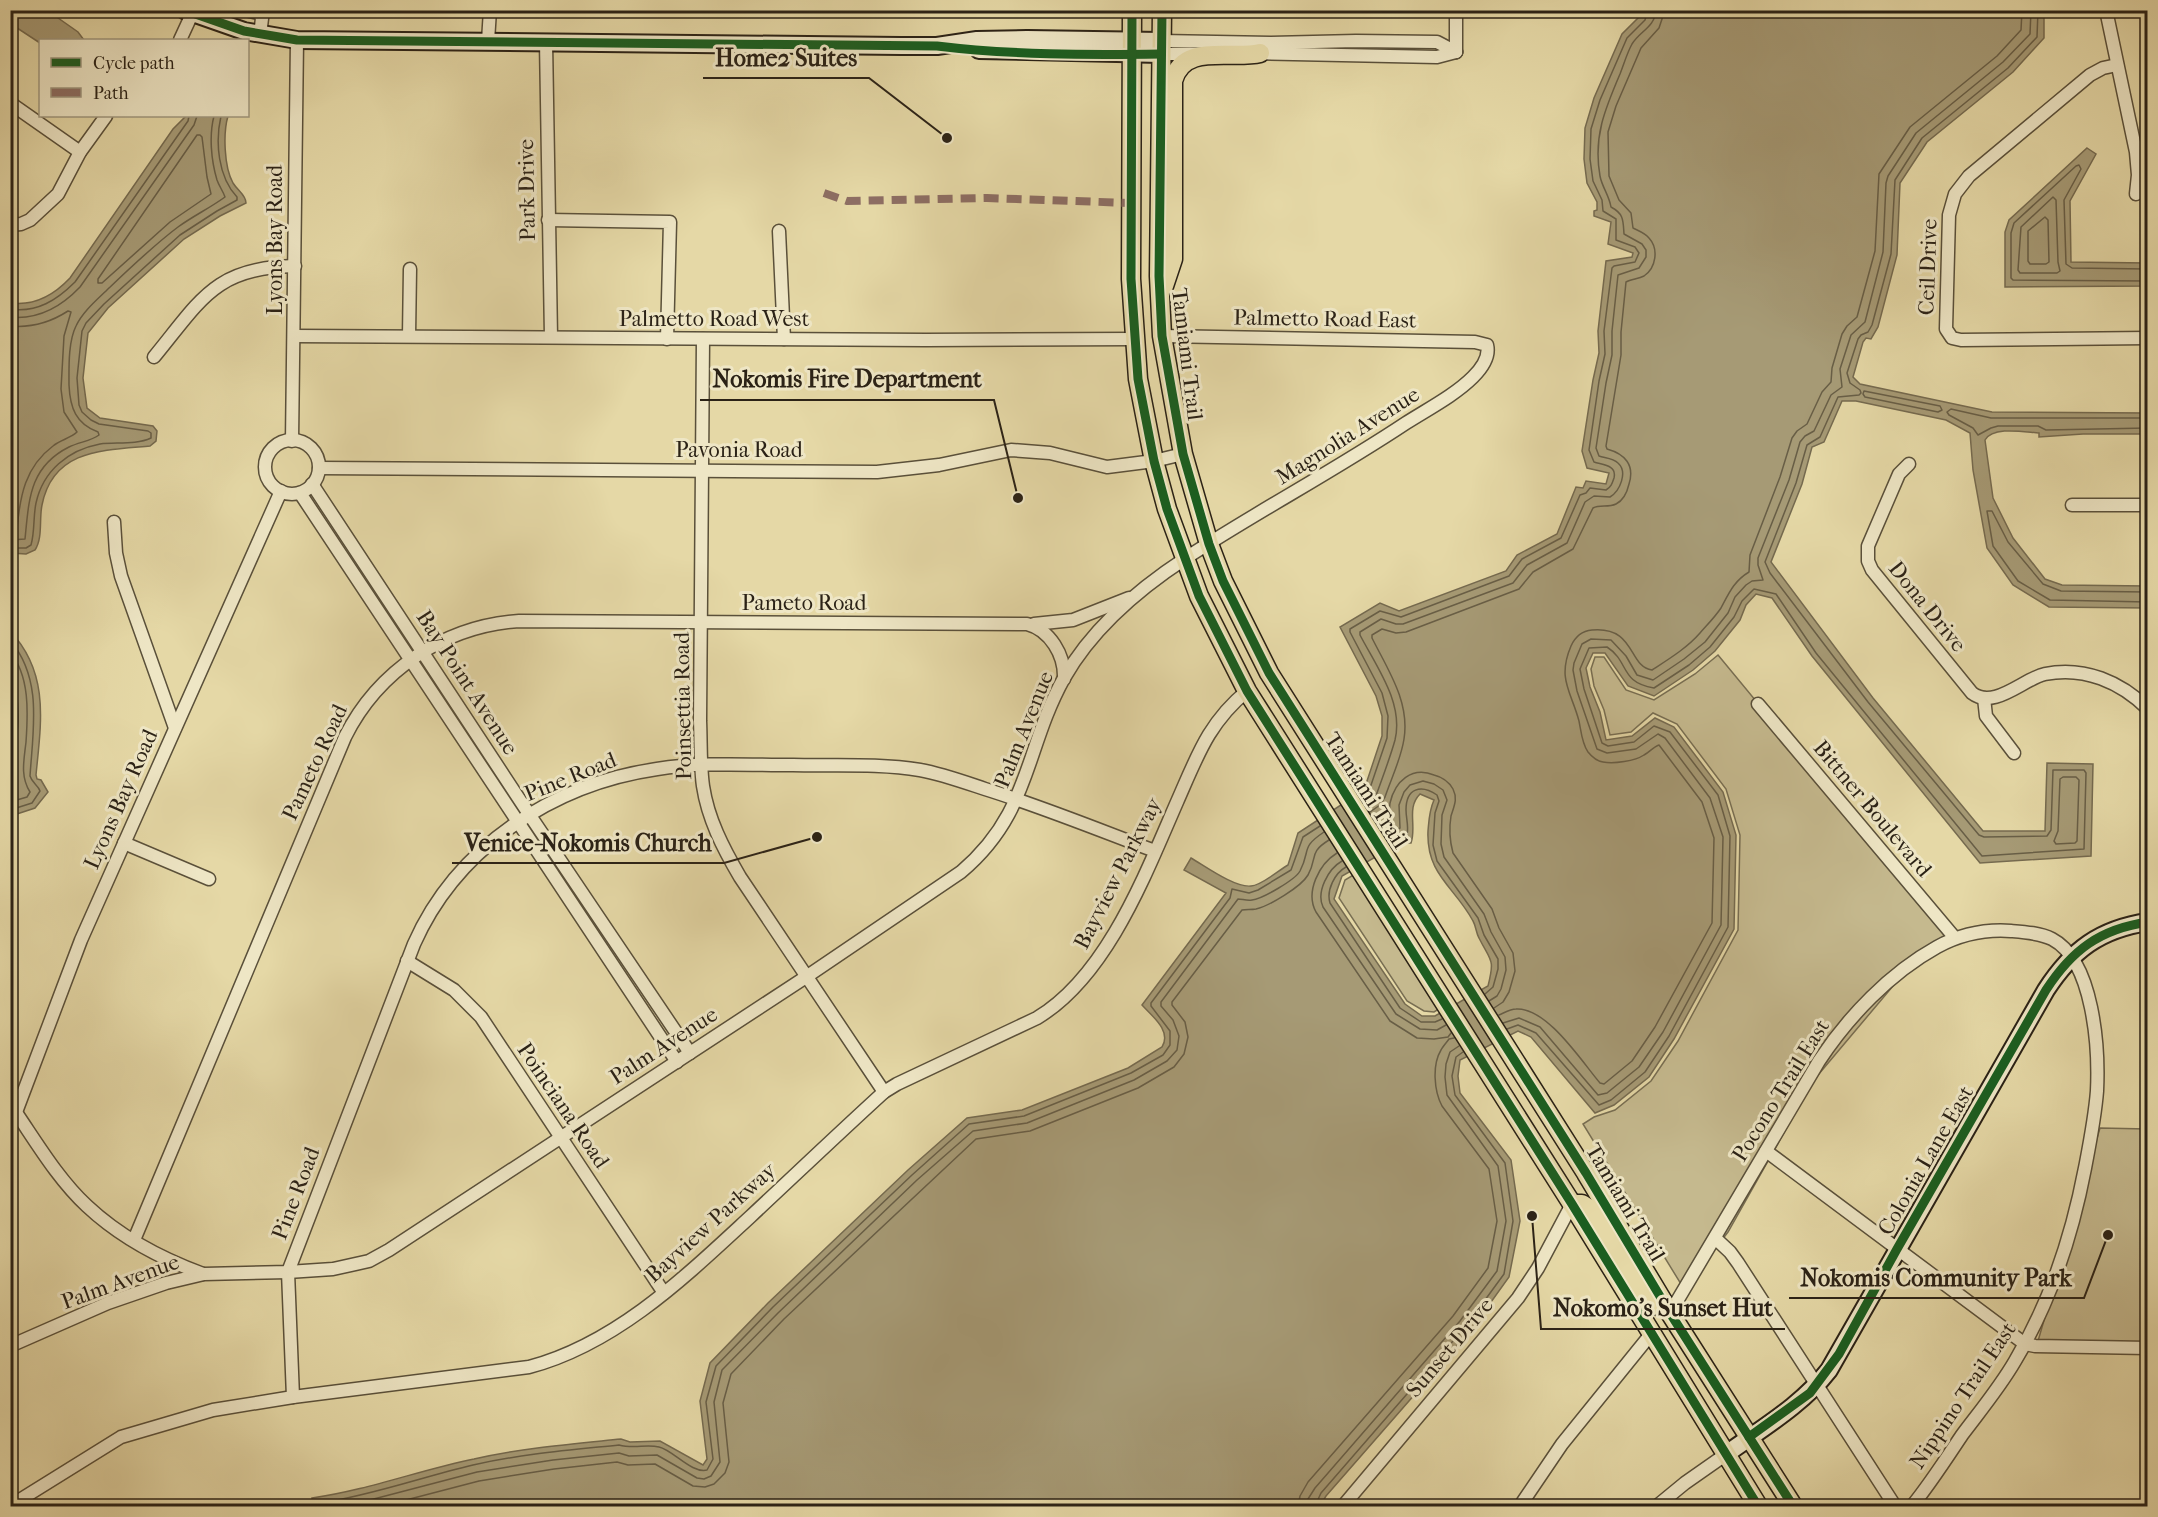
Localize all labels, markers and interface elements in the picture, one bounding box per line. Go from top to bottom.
callout: Home2 Suites [703,36,869,78]
legend [39,39,249,117]
text: Home2 Suites [715,44,857,72]
text: Cycle path [93,53,174,74]
text: Path [93,83,129,104]
street label: Park Drive [513,139,541,241]
street label: Lyons Bay Road [262,164,288,315]
street label: Ceil Drive [1913,218,1943,316]
street label: Tamiami Trail [1166,287,1208,422]
street label: Palmetto Road East [1233,304,1417,334]
street label: Palmetto Road West [619,306,809,332]
callout: Nokomis Fire Department [700,358,994,400]
text: Nokomis Fire Department [712,365,982,393]
street label: Magnolia Avenue [1271,381,1424,490]
street label: Pavonia Road [675,437,804,463]
street label: Dona Drive [1883,556,1972,657]
street label: Pameto Road [741,590,868,616]
street label: Bay Point Avenue [411,605,524,760]
street label: Poinsettia Road [669,631,697,780]
street label: Palm Avenue [989,667,1059,791]
street label: Pameto Road [277,699,354,825]
street label: Lyons Bay Road [78,725,164,873]
street label: Tamiami Trail [1319,728,1413,853]
street label: Bittner Boulevard [1808,735,1938,883]
street label: Pine Road [521,746,621,807]
street label: Bayview Parkway [1069,792,1168,954]
callout: Venice-Nokomis Church [452,821,724,863]
text: Venice-Nokomis Church [463,829,712,857]
street label: Palm Avenue [605,1001,722,1090]
street label: Pocono Trail East [1727,1014,1835,1167]
street label: Poinciana Road [512,1038,615,1174]
street label: Colonia Lane East [1873,1081,1979,1240]
street label: Tamiami Trail [1580,1139,1671,1266]
street label: Pine Road [266,1142,326,1243]
street label: Bayview Parkway [640,1157,782,1288]
street label: Palm Avenue [58,1249,183,1315]
callout: Nokomis Community Park [1789,1256,2084,1298]
text: Nokomis Community Park [1800,1264,2072,1292]
callout: Nokomo’s Sunset Hut [1541,1287,1785,1329]
street label: Sunset Drive [1401,1293,1499,1403]
text: Nokomo’s Sunset Hut [1553,1294,1773,1322]
street label: Nippino Trail East [1904,1317,2022,1474]

